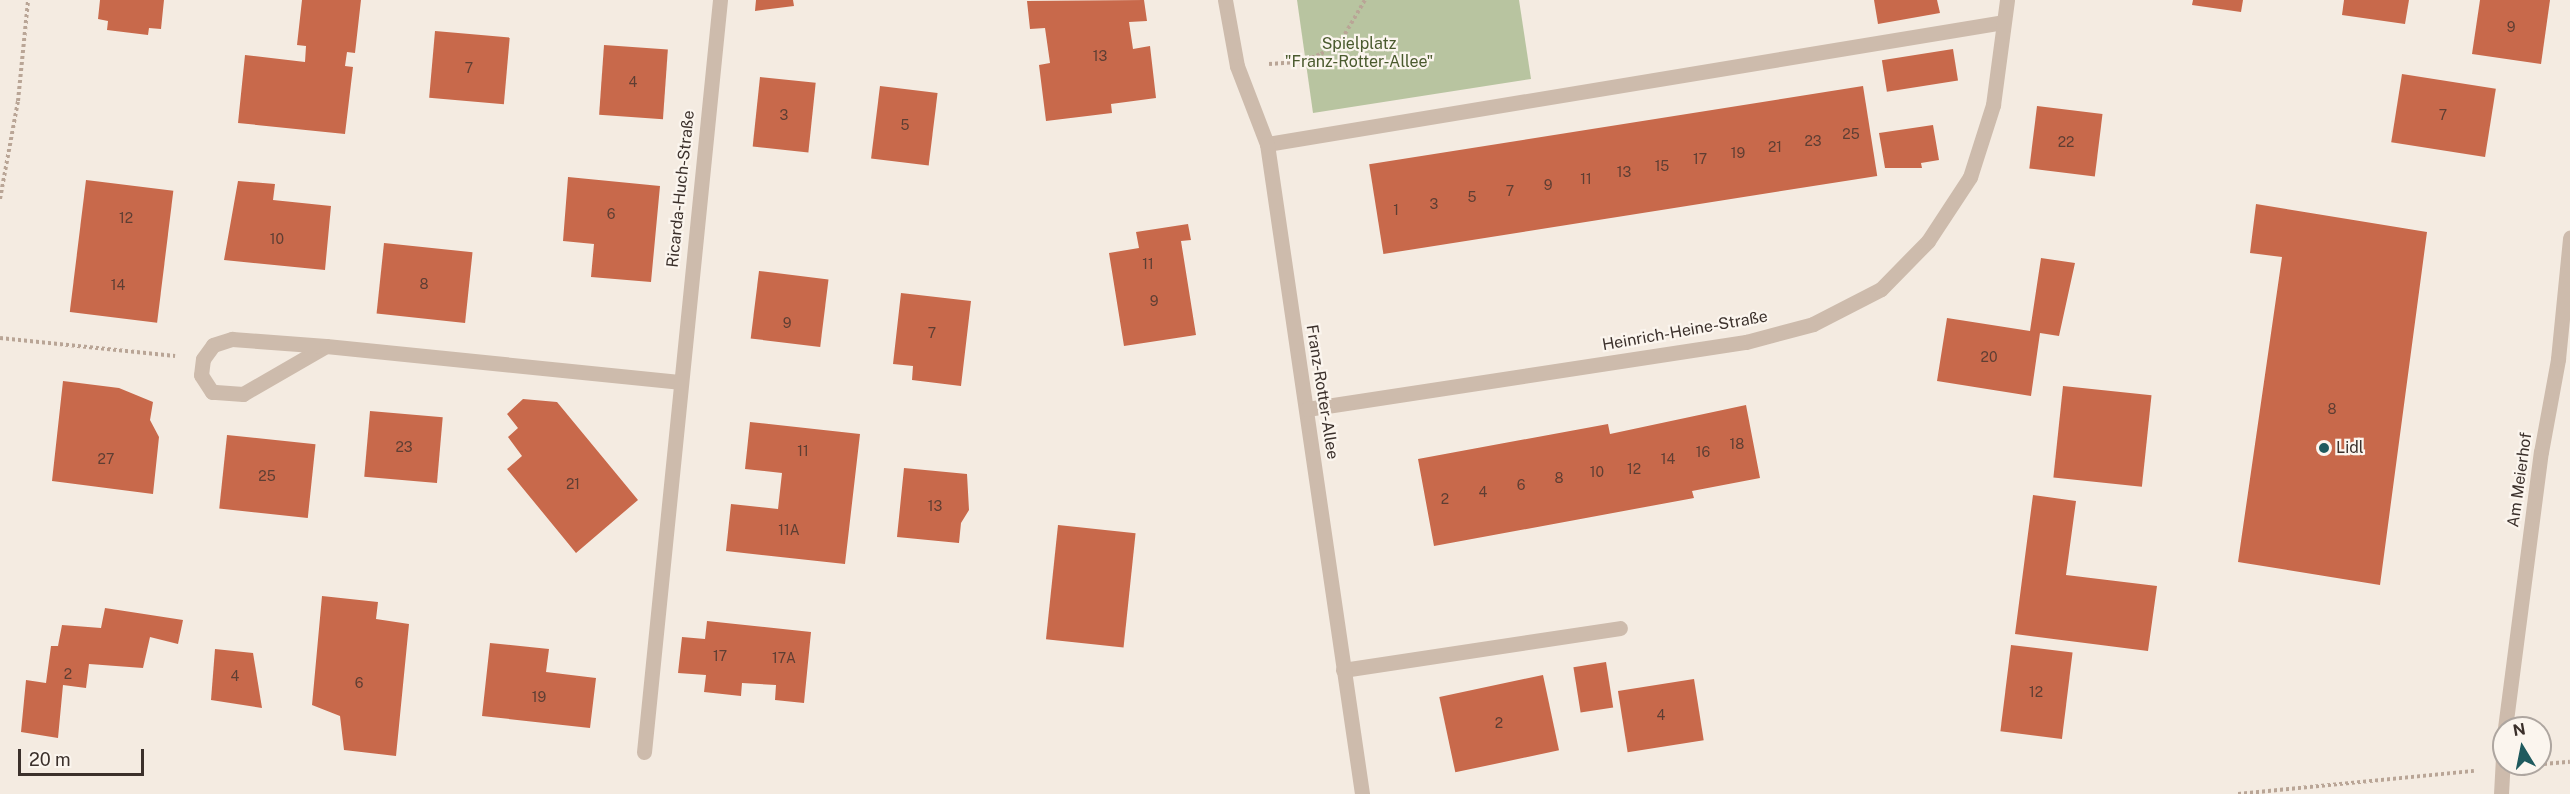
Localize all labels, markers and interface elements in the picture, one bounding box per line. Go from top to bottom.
house number: 9 [2507,19,2515,35]
park label: Spielplatz "Franz-Rotter-Allee" [1285,34,1433,72]
house number: 13 [1093,48,1107,64]
house number: 7 [465,60,473,76]
house number: 4 [629,74,637,90]
house number: 3 [780,107,788,123]
house number: 7 [2439,107,2447,123]
street label: Ricarda-Huch-Straße [663,110,699,268]
house number: 5 [901,117,909,133]
house number: 25 [1842,126,1860,142]
house number: 23 [1804,133,1822,149]
house number: 22 [2058,134,2074,150]
house number: 21 [1768,139,1782,155]
house number: 19 [1731,145,1745,161]
house number: 17 [1693,151,1707,167]
house number: 15 [1655,158,1669,174]
house number: 13 [1617,164,1631,180]
house number: 11 [1580,171,1592,187]
house number: 9 [1544,177,1552,193]
house number: 7 [1506,183,1514,199]
house number: 5 [1468,189,1476,205]
house number: 3 [1430,196,1438,212]
house number: 1 [1393,202,1399,218]
house number: 6 [607,206,615,222]
house number: 12 [119,210,133,226]
house number: 10 [270,231,284,247]
house number: 11 [1142,256,1154,272]
house number: 8 [419,276,429,292]
house number: 14 [111,277,125,293]
house number: 9 [1150,293,1158,309]
street label: Heinrich-Heine-Straße [1601,307,1769,355]
house number: 9 [783,315,791,331]
street label: Franz-Rotter-Allee [1302,323,1342,461]
house number: 7 [928,325,936,341]
house number: 20 [1981,349,1997,365]
house number: 8 [2327,401,2337,417]
street label: Am Meierhof [2504,431,2536,529]
house number: 18 [1730,436,1744,452]
place label: Lidl [2336,438,2364,458]
house number: 23 [395,439,413,455]
marker: Lidl [2317,441,2331,455]
house number: 11 [797,443,809,459]
house number: 16 [1696,444,1710,460]
house number: 27 [98,451,114,467]
house number: 14 [1661,451,1675,467]
house number: 12 [1627,461,1641,477]
house number: 10 [1590,464,1604,480]
house number: 25 [258,468,276,484]
house number: 8 [1554,470,1564,486]
house number: 21 [566,476,580,492]
house number: 6 [1517,477,1525,493]
house number: 4 [1479,484,1487,500]
house number: 2 [1441,491,1449,507]
house number: 13 [928,498,942,514]
house number: 11A [778,522,800,538]
house number: 17 [713,648,727,664]
house number: 17A [772,650,796,666]
house number: 2 [64,666,72,682]
house number: 4 [231,668,239,684]
house number: 6 [355,675,363,691]
house number: 12 [2029,684,2043,700]
house number: 19 [532,689,546,705]
house number: 4 [1657,707,1665,723]
house number: 2 [1495,715,1503,731]
north arrow [2492,716,2552,776]
text: N [2511,719,2527,740]
scale bar [21,737,147,775]
text: 20 m [29,749,71,770]

